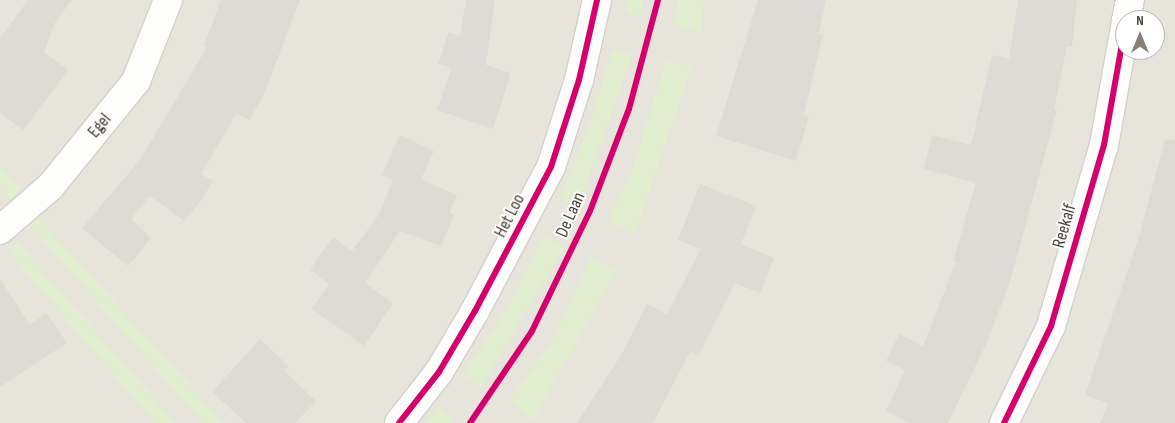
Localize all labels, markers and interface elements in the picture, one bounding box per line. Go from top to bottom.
north arrow [1115,10,1165,60]
text: N [1136,12,1144,29]
street label: Egel [84,109,116,143]
street label: De Laan [552,189,590,241]
street label: Het Loo [490,191,530,241]
street label: Reekalf [1048,201,1082,251]

